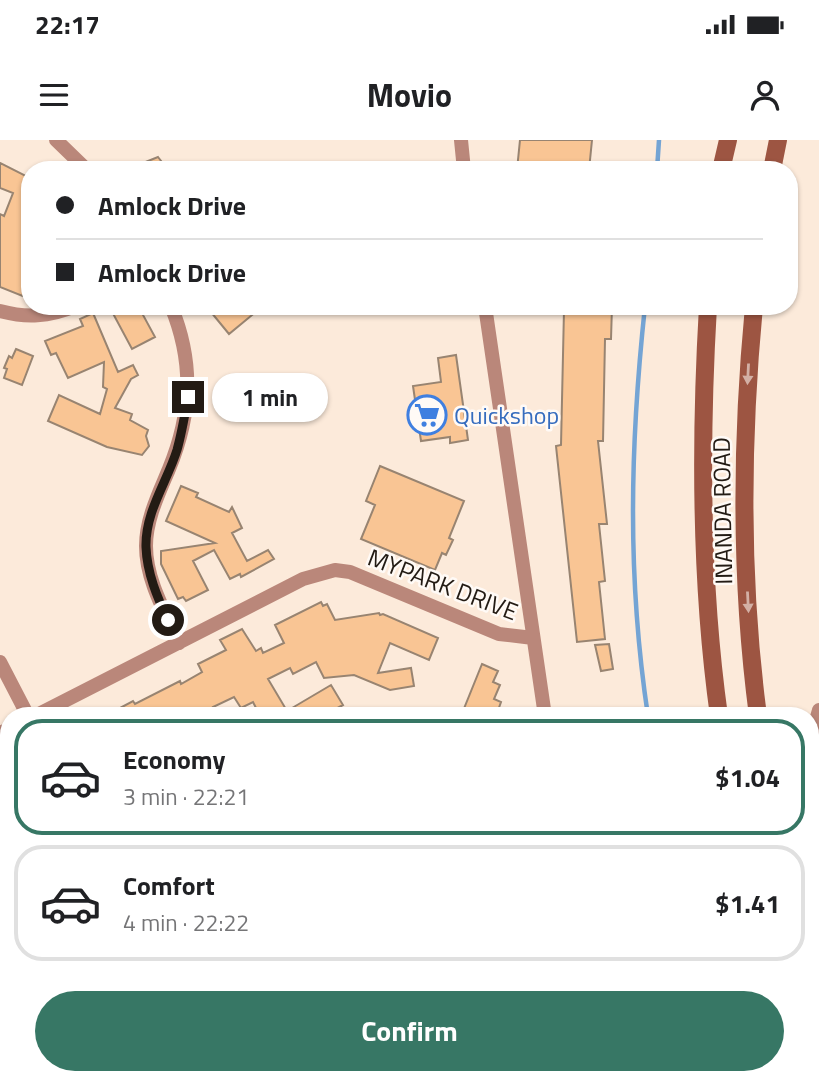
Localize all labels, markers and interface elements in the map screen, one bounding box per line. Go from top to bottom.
text: 22:17 [35,5,100,44]
text: Movio [367,71,452,119]
icon: menu [35,76,73,114]
icon: person [746,76,784,114]
text: Amlock Drive [98,186,246,225]
text: Amlock Drive [98,253,246,292]
one-way arrow [743,363,754,385]
callout: 1 min [212,372,328,422]
text: 1 min [242,380,298,415]
route end [172,381,204,413]
supermarket icon: Quickshop [406,394,448,436]
place label: Quickshop [454,397,559,433]
street label: INANDA ROAD [703,437,741,585]
street label: MYPARK DRIVE [363,539,523,629]
one-way arrow [743,591,754,613]
route start [152,604,184,636]
text: Economy [123,740,225,779]
icon: car [39,746,102,809]
text: $1.04 [715,758,780,797]
text: 3 min · 22:21 [123,779,249,814]
text: Comfort [123,866,215,905]
icon: car [39,872,102,935]
text: $1.41 [715,884,780,923]
text: 4 min · 22:22 [123,905,249,940]
button: Confirm [35,991,784,1071]

